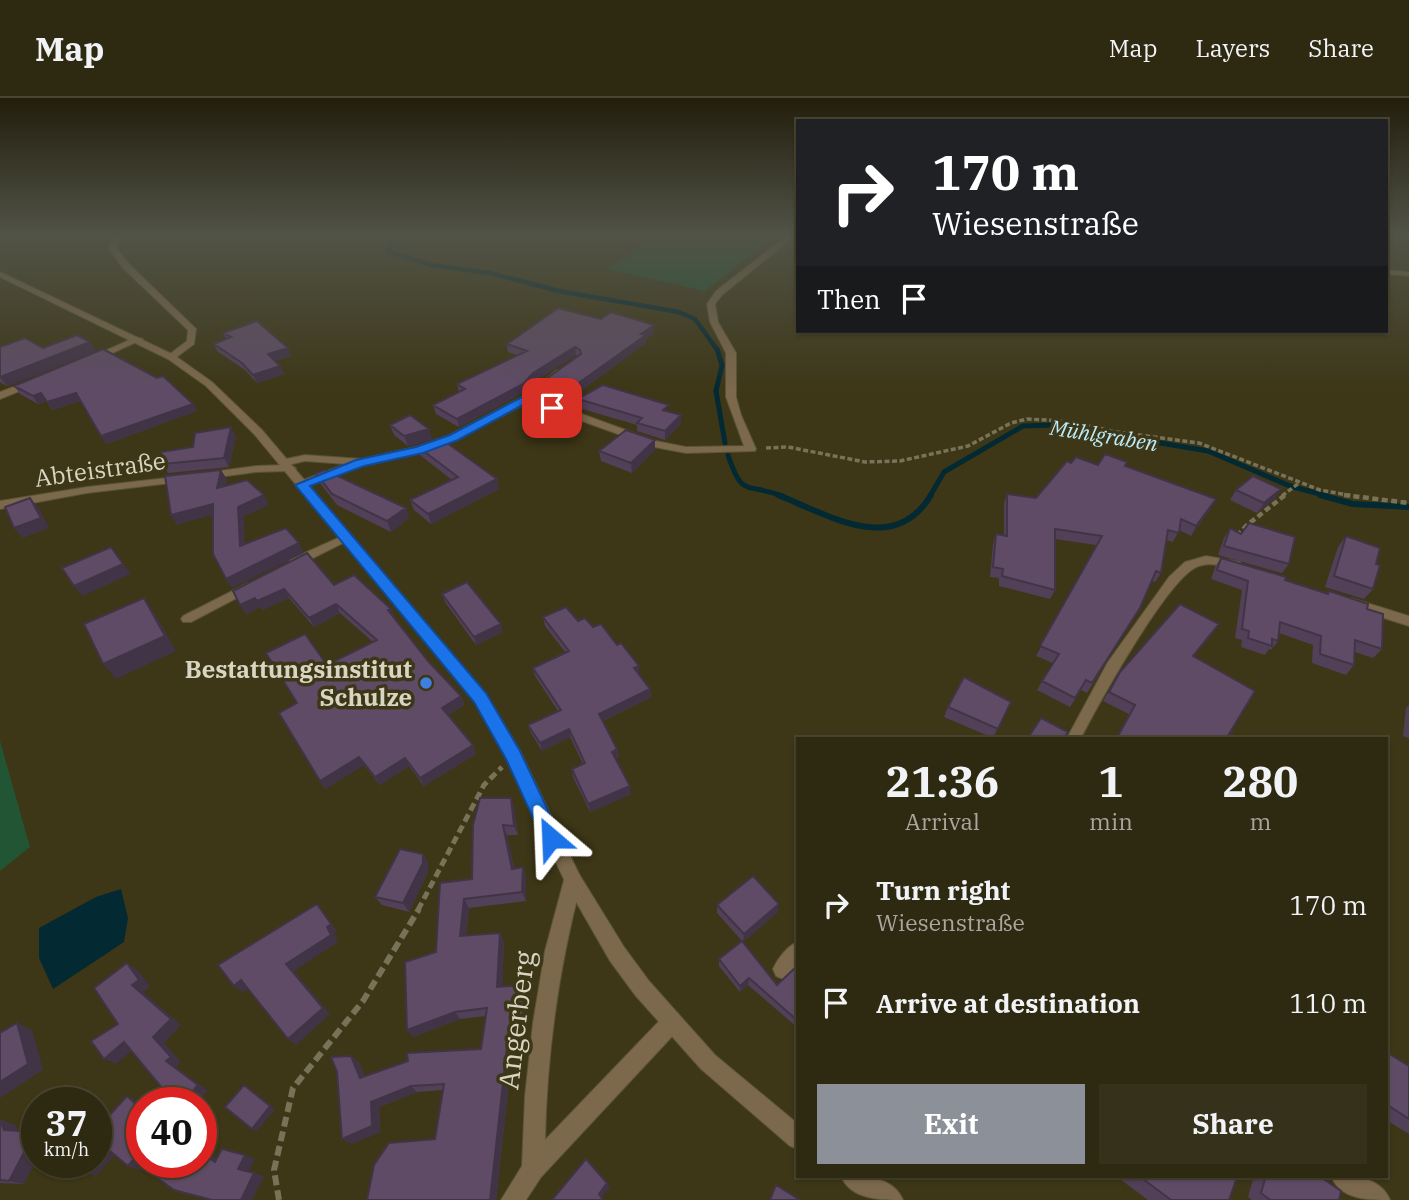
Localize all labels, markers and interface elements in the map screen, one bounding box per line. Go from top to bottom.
text: Map [35,27,104,70]
text: Map [1109,32,1157,64]
text: Layers [1195,32,1270,64]
text: Share [1308,32,1374,64]
text: 170 m [932,140,1079,203]
icon: right [817,147,908,238]
text: Wiesenstraße [932,202,1139,244]
icon: arrive [895,280,933,318]
text: Then [817,282,881,316]
pin [522,378,582,438]
icon: arrive [533,389,571,427]
water label: Mühlgraben [1047,413,1160,457]
street label: Abteistraße [33,444,167,494]
place label: Bestattungsinstitut Schulze [185,653,412,713]
marker: Bestattungsinstitut Schulze [418,675,434,691]
text: 21:36 [886,754,999,809]
text: 1 [1098,754,1124,809]
text: 280 [1223,754,1298,809]
position arrow [514,801,588,875]
text: Arrival [905,806,980,836]
text: min [1089,806,1133,836]
text: m [1249,806,1271,836]
text: Turn right [876,873,1010,907]
icon: right [817,886,855,924]
text: 170 m [1289,888,1367,922]
text: Wiesenstraße [876,907,1025,937]
street label: Angerberg [489,949,543,1091]
icon: arrive [817,984,855,1022]
text: Arrive at destination [876,986,1140,1020]
text: 110 m [1289,986,1367,1020]
button: Exit [817,1084,1085,1164]
button: Share [1099,1084,1367,1164]
speed limit sign: 40 [126,1087,217,1178]
text: 37 [45,1100,88,1146]
text: km/h [44,1138,89,1161]

